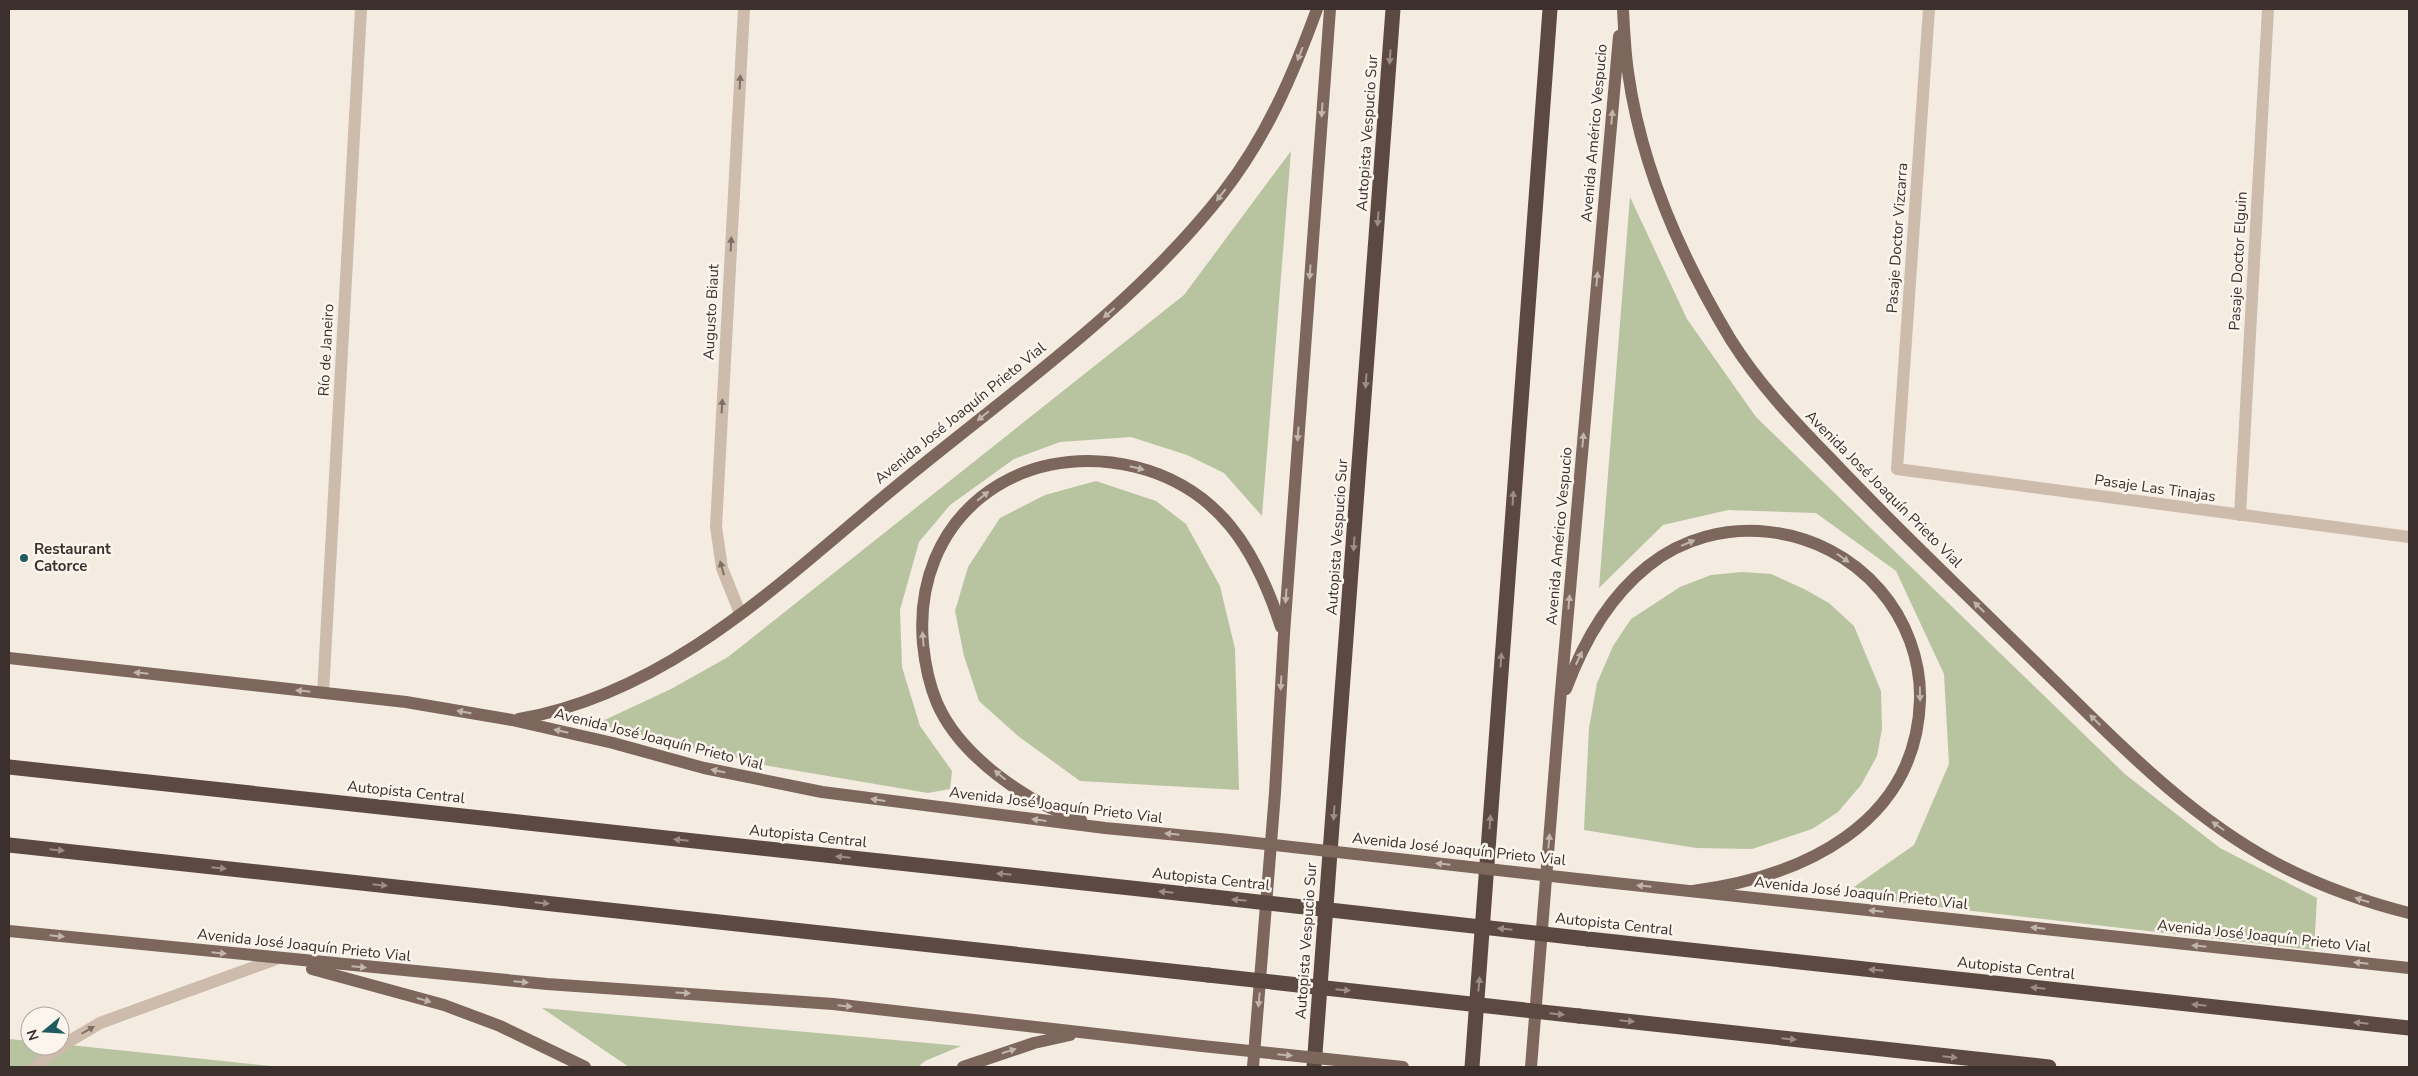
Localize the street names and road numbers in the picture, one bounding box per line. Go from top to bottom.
street label: Avenida Américo Vespucio [1576,43,1612,223]
street label: Autopista Vespucio Sur [1352,54,1382,212]
street label: Pasaje Doctor Vizcarra [1882,162,1912,314]
street label: Pasaje Doctor Elguin [2224,191,2252,331]
street label: Augusto Biaut [698,263,724,361]
street label: Río de Janeiro [314,303,338,397]
street label: Avenida José Joaquín Prieto Vial [870,337,1050,488]
street label: Avenida José Joaquín Prieto Vial [1801,406,1967,572]
street label: Avenida Américo Vespucio [1541,446,1577,626]
street label: Autopista Vespucio Sur [1322,458,1352,616]
street label: Pasaje Las Tinajas [2093,470,2217,506]
street label: Avenida José Joaquín Prieto Vial [552,703,766,775]
street label: Autopista Central [346,776,466,808]
street label: Avenida José Joaquín Prieto Vial [948,782,1164,828]
street label: Autopista Central [748,820,868,852]
street label: Avenida José Joaquín Prieto Vial [1351,828,1567,870]
street label: Autopista Vespucio Sur [1291,862,1321,1020]
street label: Autopista Central [1151,863,1271,895]
street label: Avenida José Joaquín Prieto Vial [1753,872,1969,914]
street label: Autopista Central [1554,908,1674,940]
street label: Avenida José Joaquín Prieto Vial [2156,915,2372,957]
street label: Avenida José Joaquín Prieto Vial [196,924,412,966]
street label: Autopista Central [1956,952,2076,984]

